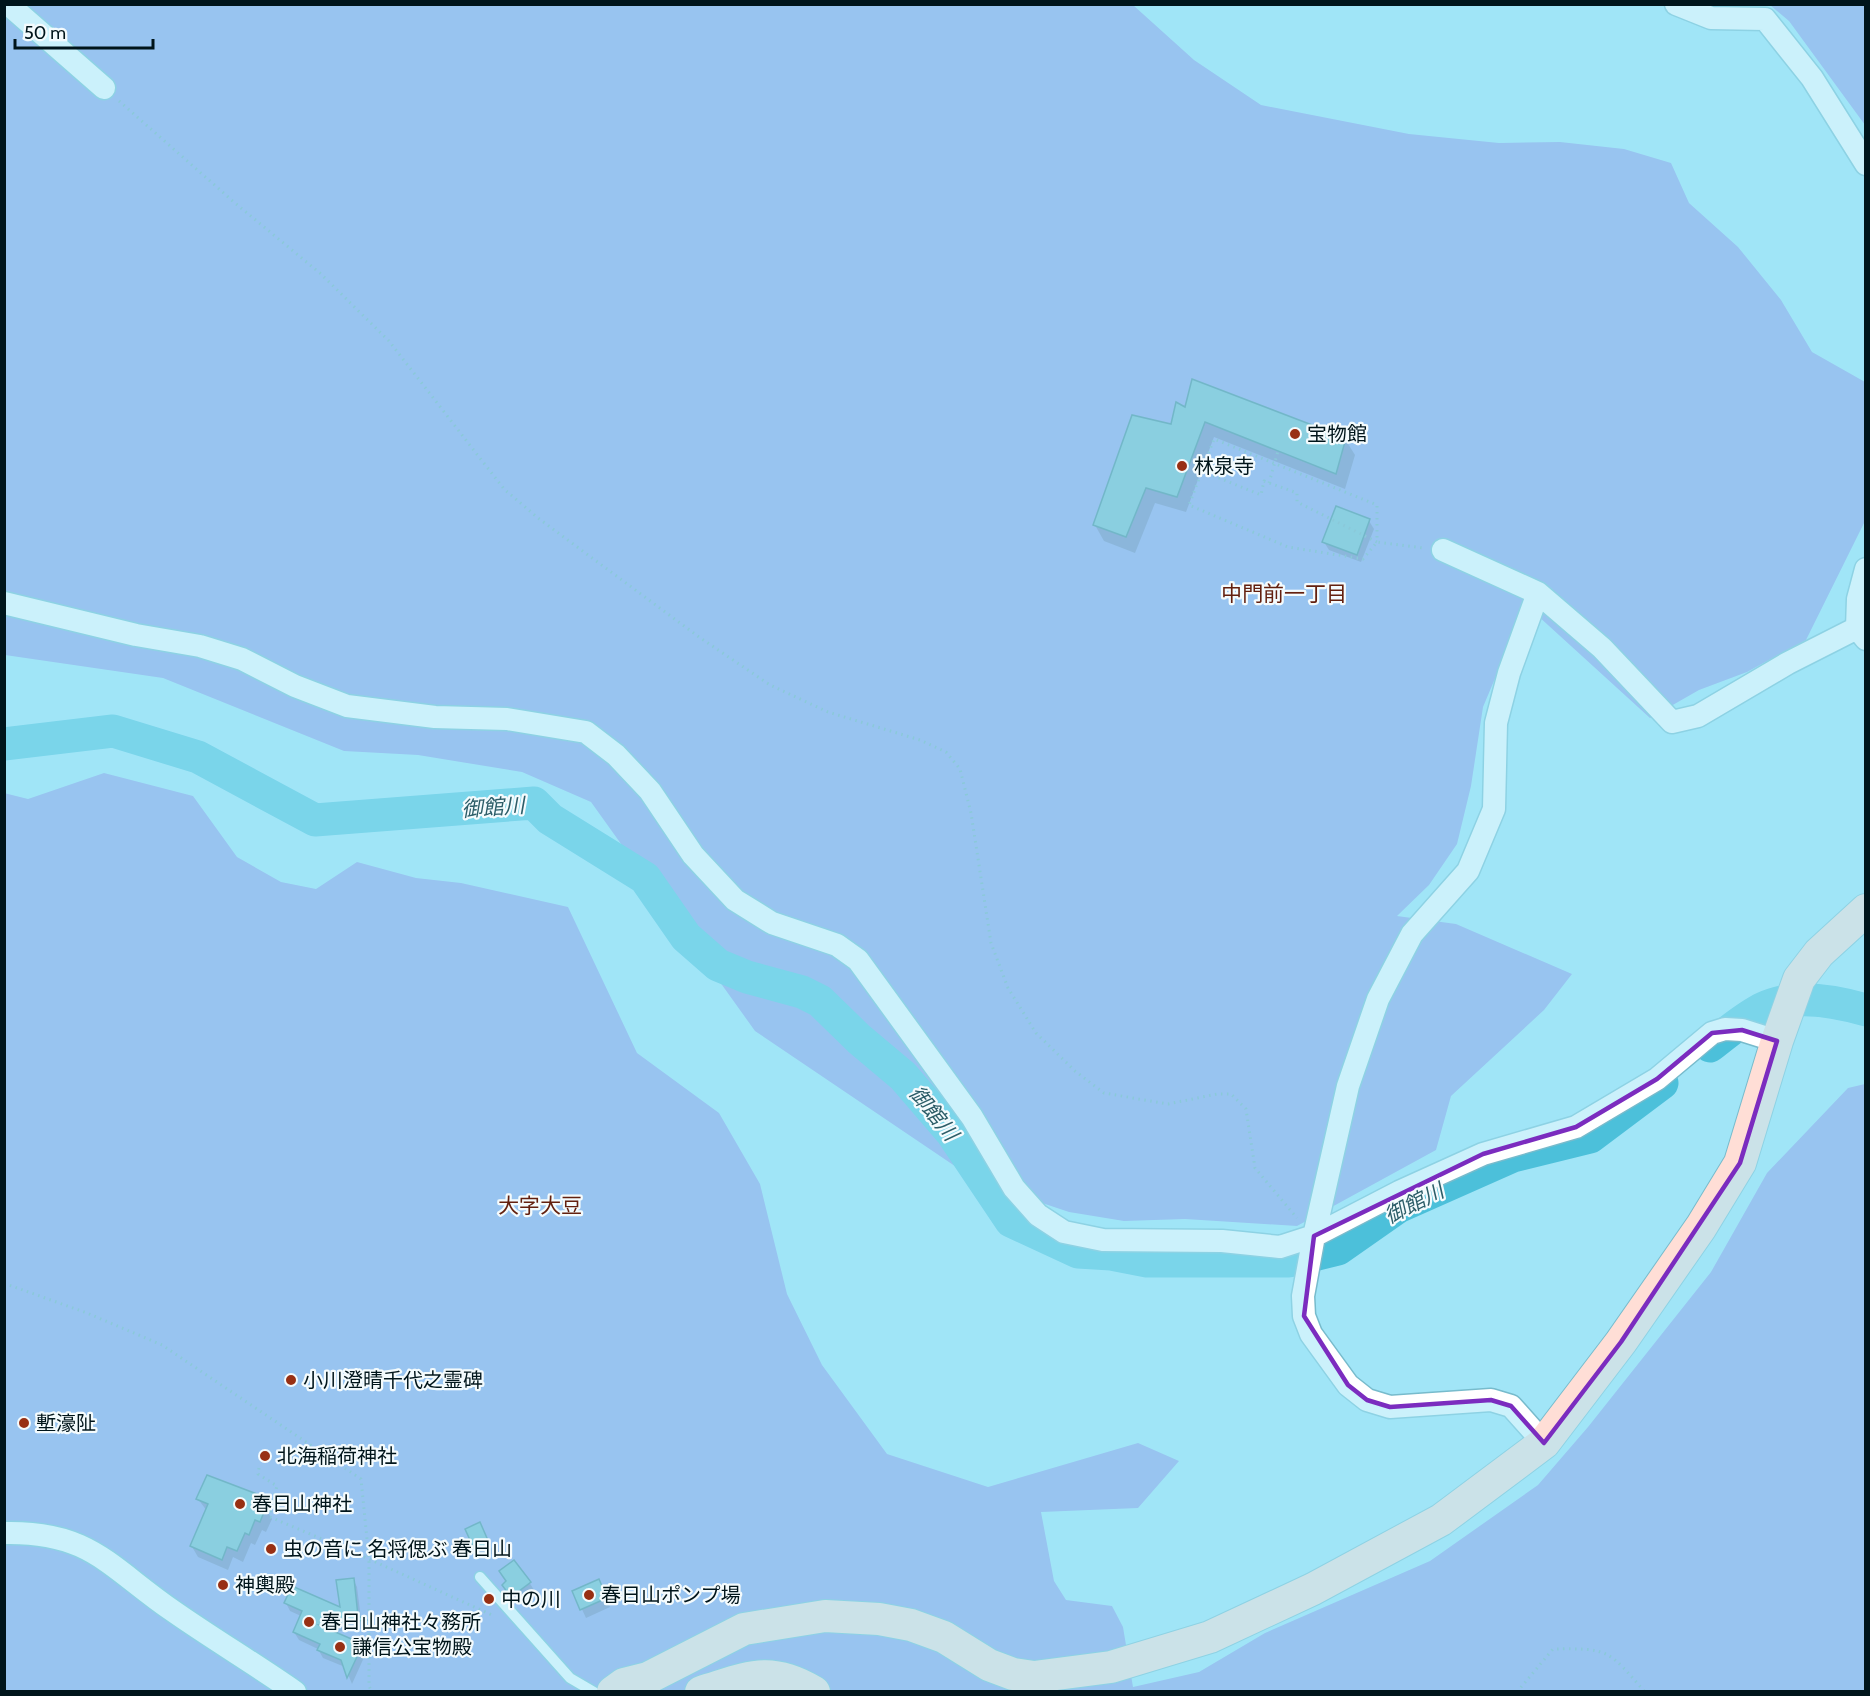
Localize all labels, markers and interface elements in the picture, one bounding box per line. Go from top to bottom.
scale bar [15,12,153,50]
text: 50 m [24,22,66,44]
place label: 宝物館 [1307,422,1367,446]
marker: 宝物館 [1288,427,1302,441]
place label: 林泉寺 [1194,454,1254,478]
marker: 林泉寺 [1175,459,1189,473]
district label: 中門前一丁目 [1221,581,1347,606]
water label: 御館川 [461,792,527,822]
water label: 御館川 [904,1081,965,1147]
water label: 御館川 [1380,1177,1450,1228]
district label: 大字大豆 [498,1193,582,1218]
place label: 小川澄晴千代之霊碑 [303,1368,483,1392]
marker: 小川澄晴千代之霊碑 [284,1373,298,1387]
place label: 塹濠阯 [36,1411,96,1435]
marker: 塹濠阯 [17,1416,31,1430]
place label: 北海稲荷神社 [277,1444,397,1468]
marker: 北海稲荷神社 [258,1449,272,1463]
place label: 春日山神社 [252,1492,352,1516]
marker: 春日山神社 [233,1497,247,1511]
place label: 虫の音に 名将偲ぶ 春日山 [283,1537,512,1561]
marker: 虫の音に 名将偲ぶ 春日山 [264,1542,278,1556]
place label: 神輿殿 [235,1573,295,1597]
marker: 神輿殿 [216,1578,230,1592]
place label: 春日山ポンプ場 [601,1583,740,1607]
place label: 中の川 [501,1587,561,1611]
marker: 春日山ポンプ場 [582,1588,596,1602]
marker: 中の川 [482,1592,496,1606]
place label: 春日山神社々務所 [321,1610,481,1634]
marker: 春日山神社々務所 [302,1615,316,1629]
place label: 謙信公宝物殿 [352,1635,472,1659]
marker: 謙信公宝物殿 [333,1640,347,1654]

